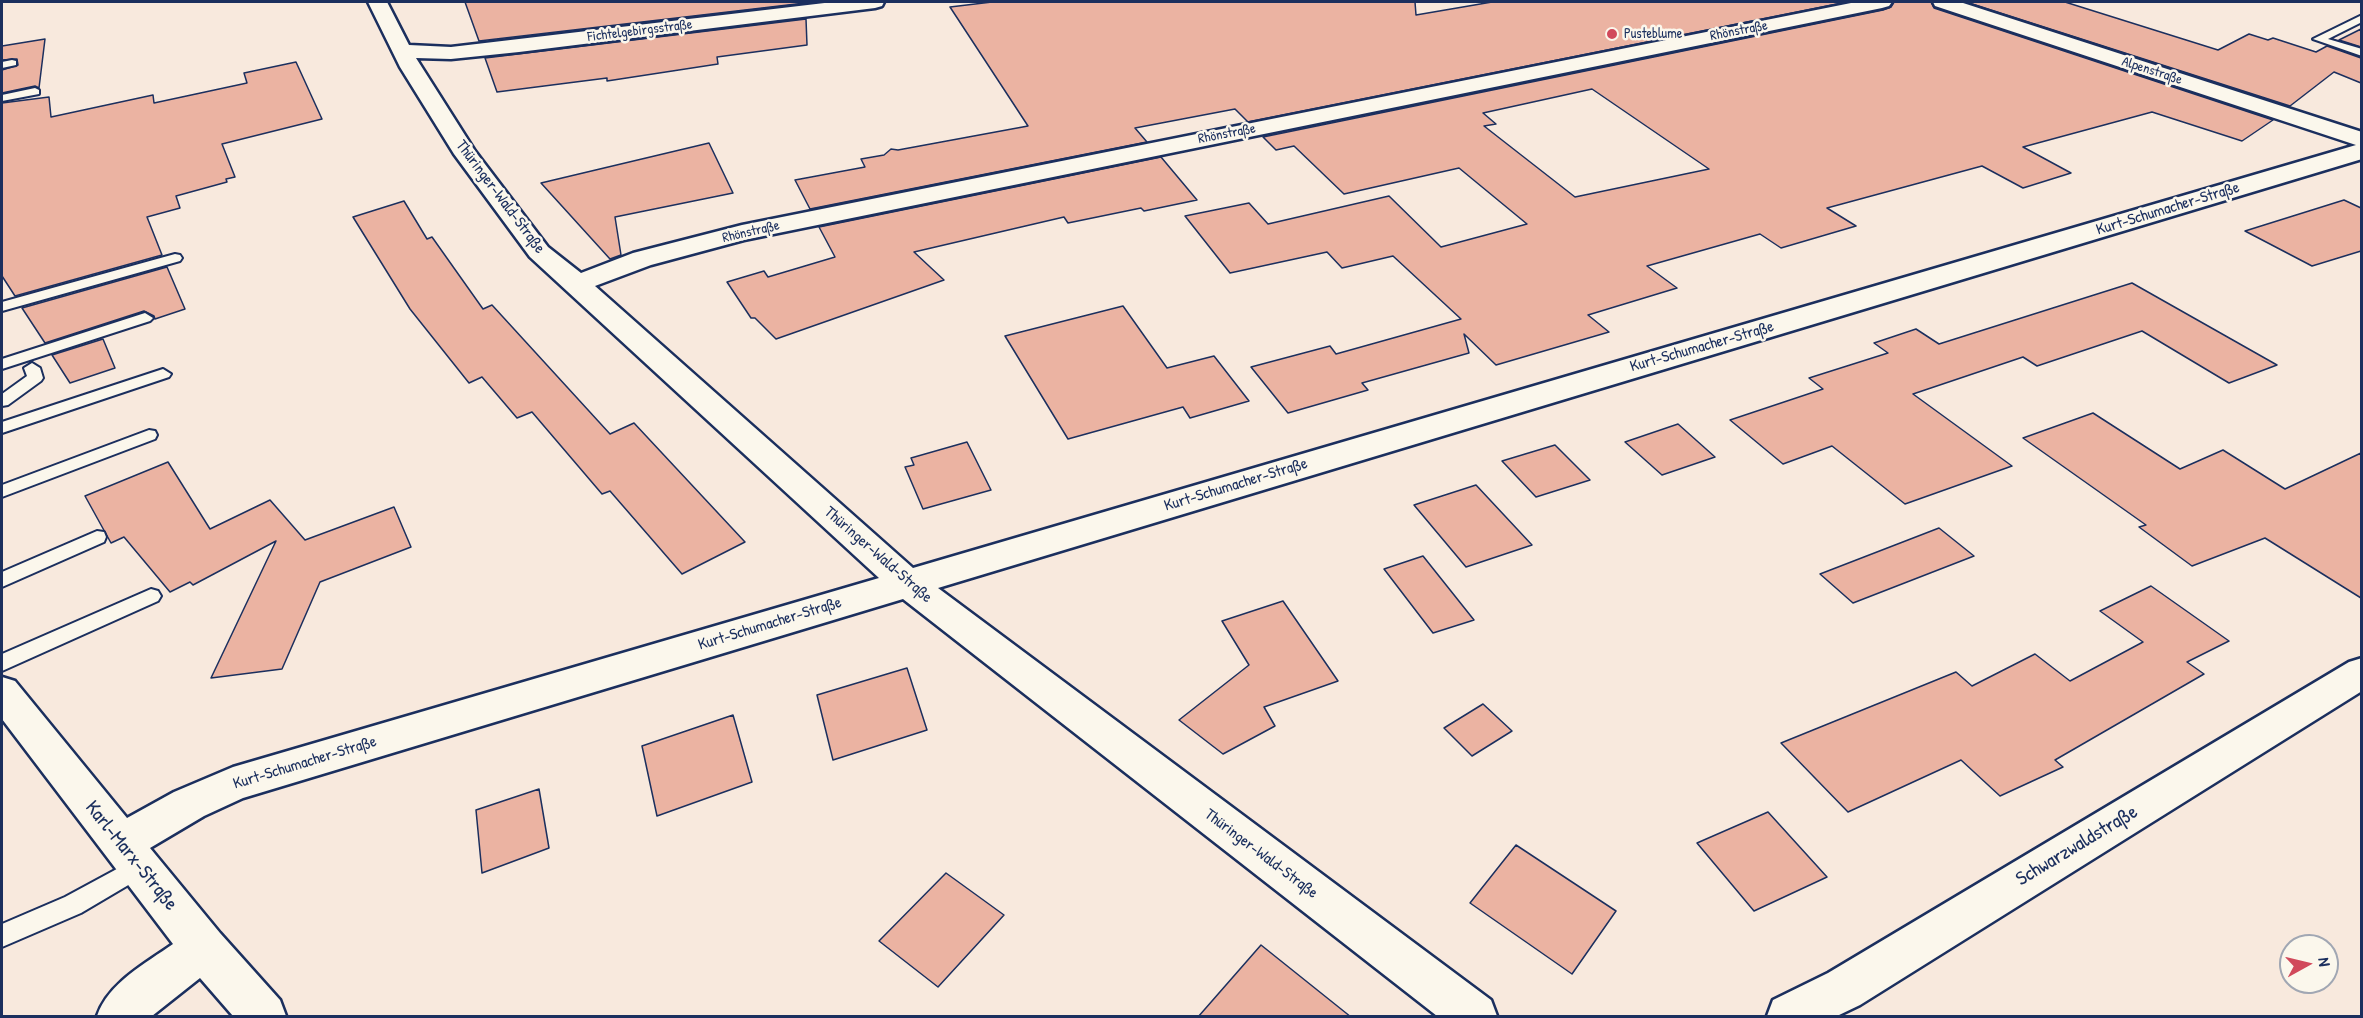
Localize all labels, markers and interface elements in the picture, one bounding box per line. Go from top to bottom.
street label: Fichtelgebirgsstraße [587,16,693,46]
street label: Rhönstraße [1709,17,1769,45]
place label: Pusteblume [1624,26,1682,42]
marker: Pusteblume [1605,27,1619,41]
street label: Alpenstraße [2120,53,2184,89]
street label: Rhönstraße [1197,120,1257,148]
street label: Thüringer-Wald-Straße [451,137,549,257]
street label: Kurt-Schumacher-Straße [2094,178,2242,240]
street label: Rhönstraße [721,217,781,247]
street label: Kurt-Schumacher-Straße [1628,317,1776,377]
street label: Kurt-Schumacher-Straße [1162,454,1310,516]
street label: Thüringer-Wald-Straße [820,503,936,607]
street label: Kurt-Schumacher-Straße [696,593,844,655]
street label: Kurt-Schumacher-Straße [231,732,379,794]
street label: Karl-Marx-Straße [80,796,182,916]
street label: Schwarzwaldstraße [2012,800,2142,892]
street label: Thüringer-Wald-Straße [1201,805,1321,903]
north arrow [2279,934,2339,994]
text: N [2313,956,2336,968]

